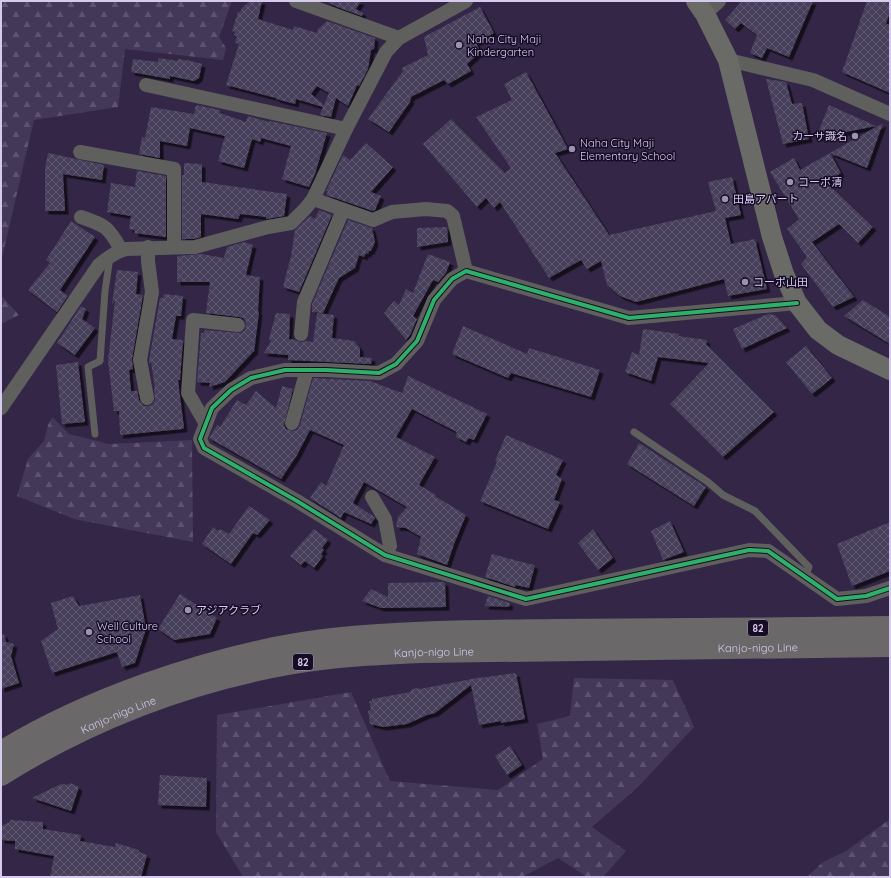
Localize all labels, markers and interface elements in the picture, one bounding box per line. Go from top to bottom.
place label: Naha City Maji Kindergarten [467,32,541,59]
marker: Naha City Maji Kindergarten [454,40,464,50]
place label: カーサ識名 [792,129,847,143]
marker: カーサ識名 [850,131,860,141]
place label: Naha City Maji Elementary School [580,136,675,163]
marker: Naha City Maji Elementary School [567,144,577,154]
place label: コーポ清 [798,175,842,189]
marker: コーポ清 [785,177,795,187]
place label: 田島アパート [733,192,799,206]
marker: 田島アパート [720,194,730,204]
place label: コーポ山田 [753,275,808,289]
marker: コーポ山田 [740,277,750,287]
place label: アジアクラブ [196,603,261,617]
marker: アジアクラブ [183,605,193,615]
place label: Well Culture School [97,619,158,646]
road number: 82 [748,620,768,636]
marker: Well Culture School [84,627,94,637]
street label: Kanjo-nigo Line [718,640,798,655]
street label: Kanjo-nigo Line [393,644,474,660]
road number: 82 [293,654,313,670]
street label: Kanjo-nigo Line [78,693,158,737]

